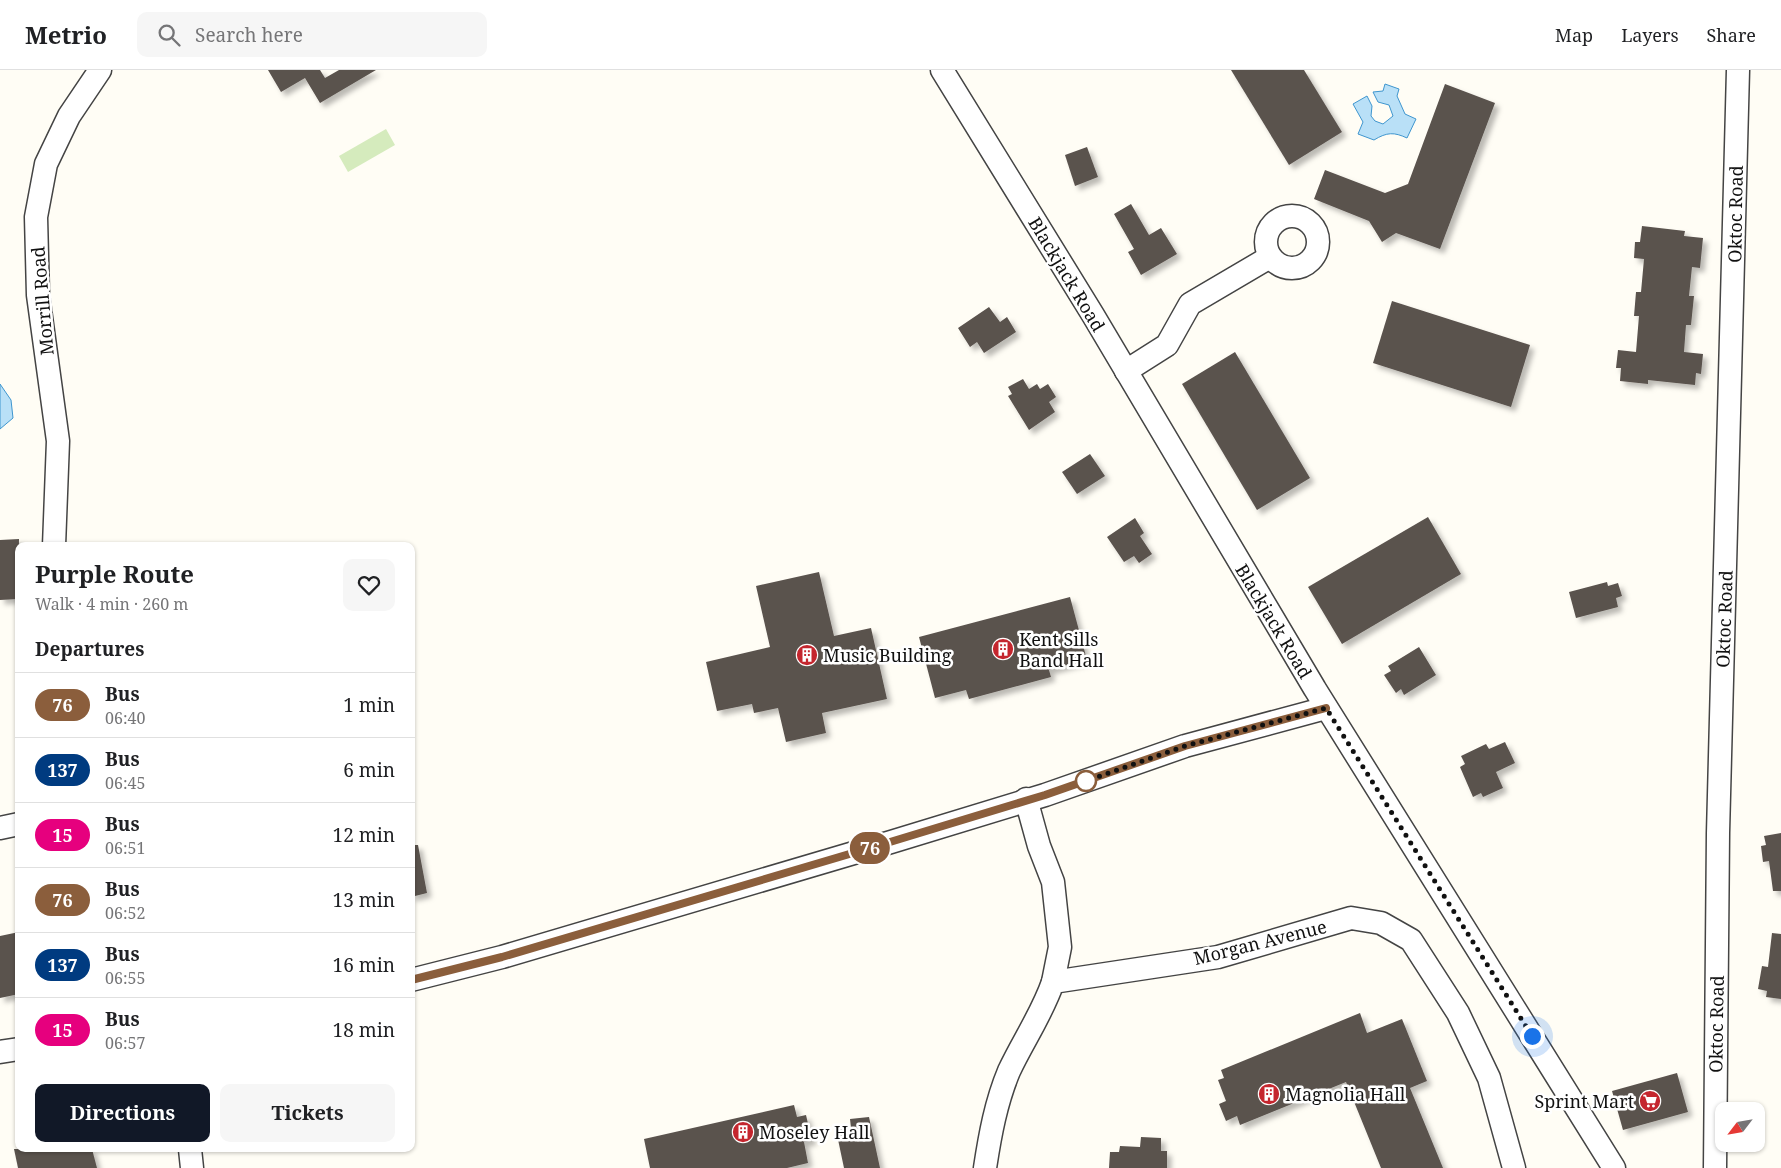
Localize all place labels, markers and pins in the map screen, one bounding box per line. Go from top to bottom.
place label: Kent Sills Band Hall [1019,627,1104,672]
building icon: Kent Sills Band Hall [991,637,1015,661]
building icon: Music Building [795,643,819,667]
place label: Music Building [823,643,952,667]
unlabelled marker [1075,770,1097,792]
building icon: Magnolia Hall [1257,1082,1281,1106]
place label: Magnolia Hall [1285,1082,1406,1106]
place label: Sprint Mart [1534,1089,1634,1113]
supermarket icon: Sprint Mart [1638,1089,1662,1113]
building icon: Moseley Hall [731,1120,755,1144]
place label: Moseley Hall [759,1120,870,1144]

